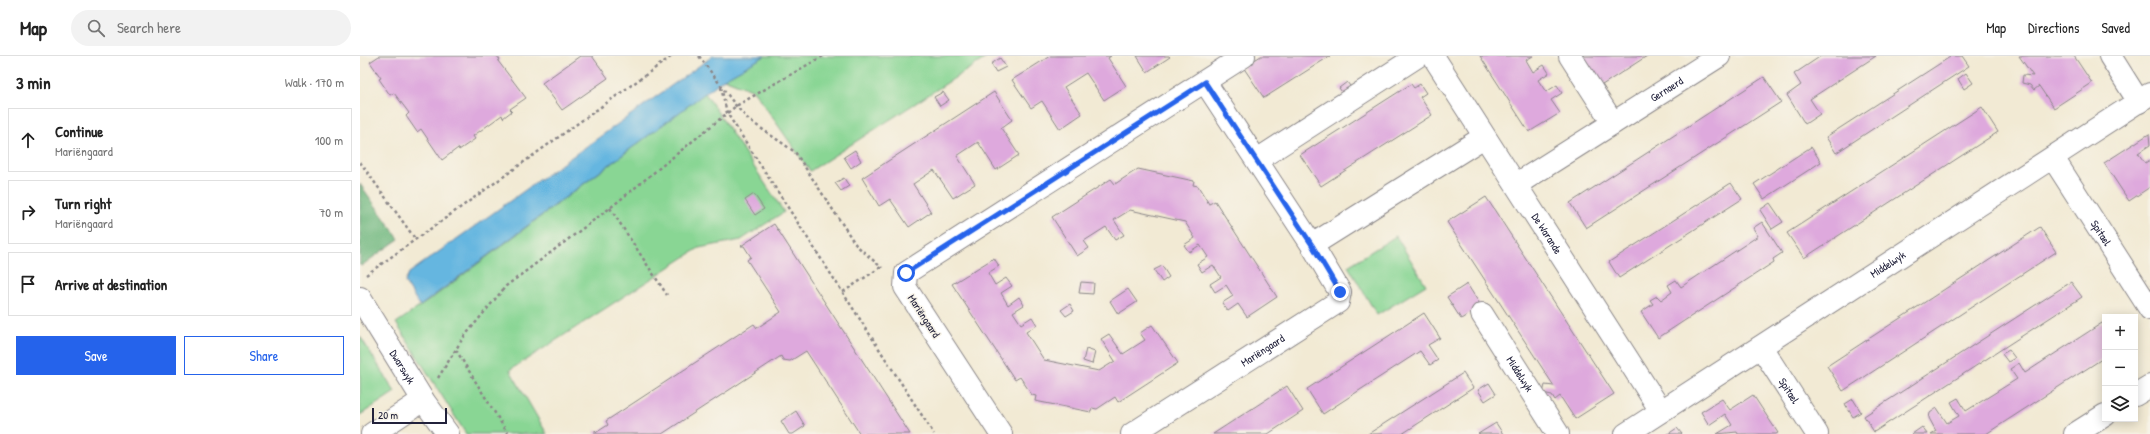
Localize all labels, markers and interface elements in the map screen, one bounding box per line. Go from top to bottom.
search box [71,10,351,46]
text: Map [20,15,47,41]
icon: search [85,17,107,39]
text: Search here [117,17,181,38]
text: Map [1986,18,2006,37]
text: Directions [2028,18,2079,37]
text: Saved [2101,18,2130,37]
text: 3 min [16,71,51,94]
text: Walk · 170 m [285,73,344,91]
street label: Gernaerd [1647,73,1686,105]
text: Continue [55,121,103,142]
icon: ahead [17,129,39,151]
text: 100 m [315,131,343,149]
text: Mariëngaard [55,142,113,160]
text: Turn right [55,193,111,214]
icon: right [17,201,39,223]
text: 70 m [319,203,343,221]
street label: De Warande [1529,211,1566,257]
text: Mariëngaard [55,214,113,232]
street label: Spitael [2088,217,2115,248]
street label: Middelwyk [1867,247,1908,281]
route start [897,264,915,282]
icon: arrive [17,273,39,295]
text: Arrive at destination [55,274,167,295]
route end [1331,283,1349,301]
street label: Mariëngaard [905,292,944,341]
map controls [2102,314,2138,422]
button: + [2102,314,2138,350]
street label: Mariëngaard [1238,331,1288,369]
button: Save [16,336,176,375]
button: Share [184,336,344,375]
street label: Dwarswyk [387,347,419,387]
button: − [2102,350,2138,386]
street label: Middelwyk [1504,354,1537,395]
street label: Spitael [1776,375,1803,406]
button: layers [2102,386,2138,422]
scale bar [372,406,447,425]
text: 20 m [378,408,398,422]

